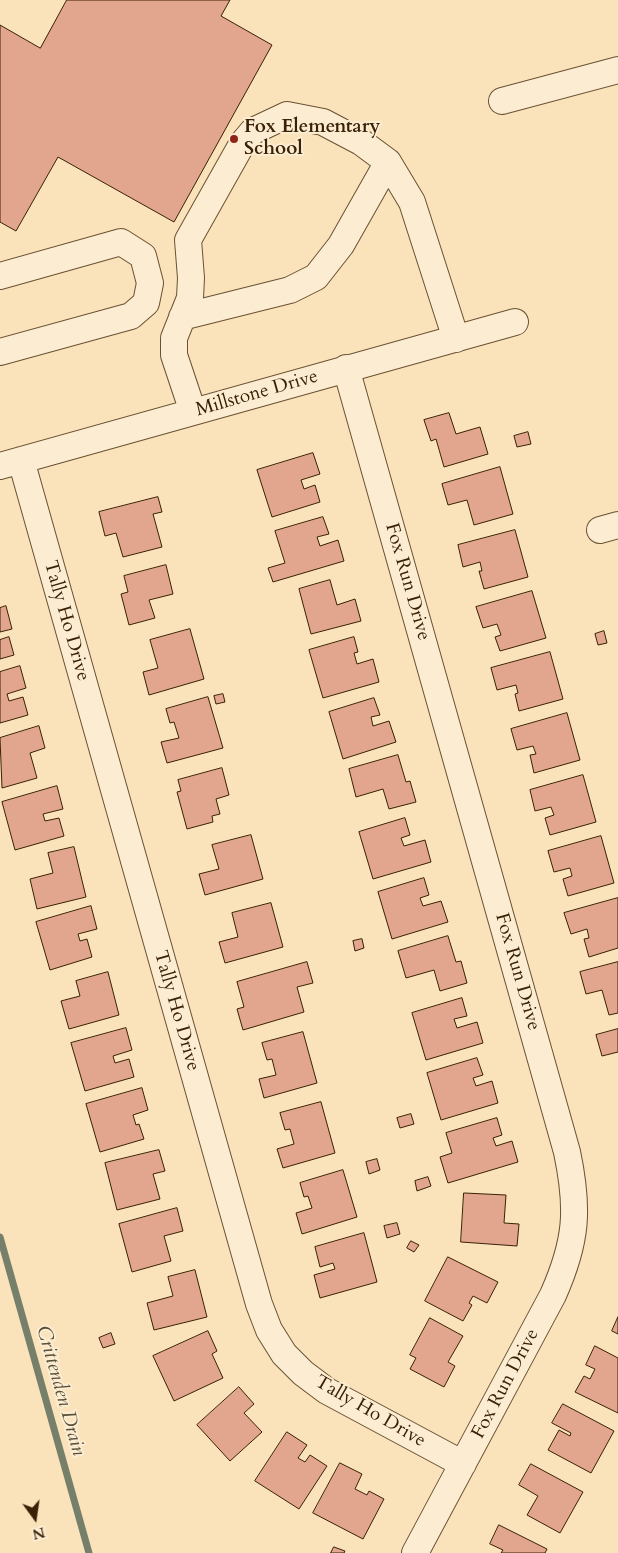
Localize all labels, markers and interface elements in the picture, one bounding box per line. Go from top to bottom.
place label: Fox Elementary School [244,117,380,161]
marker: Fox Elementary School [228,133,240,145]
street label: Millstone Drive [193,366,321,422]
street label: Fox Run Drive [379,521,435,643]
street label: Tally Ho Drive [38,558,94,684]
street label: Fox Run Drive [489,911,545,1033]
street label: Tally Ho Drive [148,948,204,1074]
water label: Crittenden Drain [30,1323,90,1459]
street label: Fox Run Drive [468,1325,544,1443]
street label: Tally Ho Drive [311,1371,429,1453]
north arrow [10,1493,60,1543]
text: N [31,1522,47,1544]

